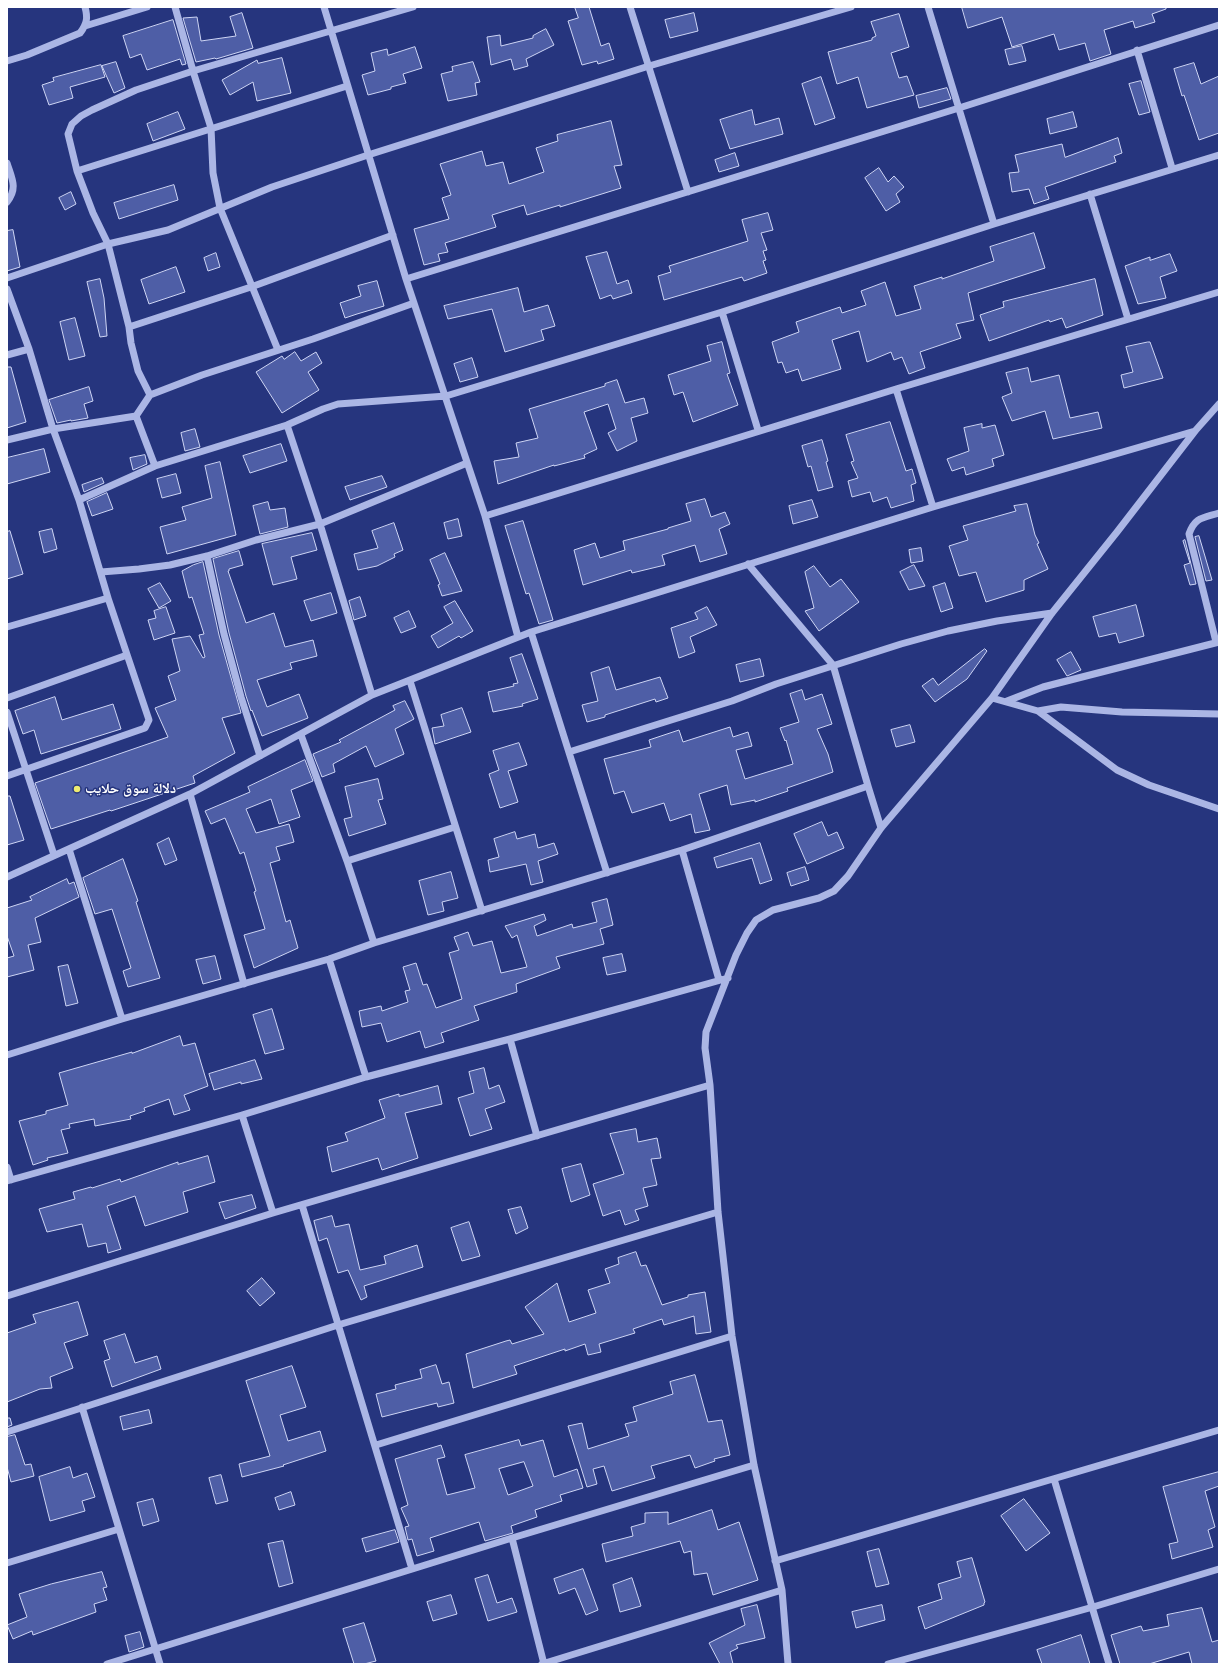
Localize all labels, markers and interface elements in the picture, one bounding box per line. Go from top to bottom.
place label: دلالة سوق حلايب [85,781,176,797]
marker: دلالة سوق حلايب [72,784,82,794]

